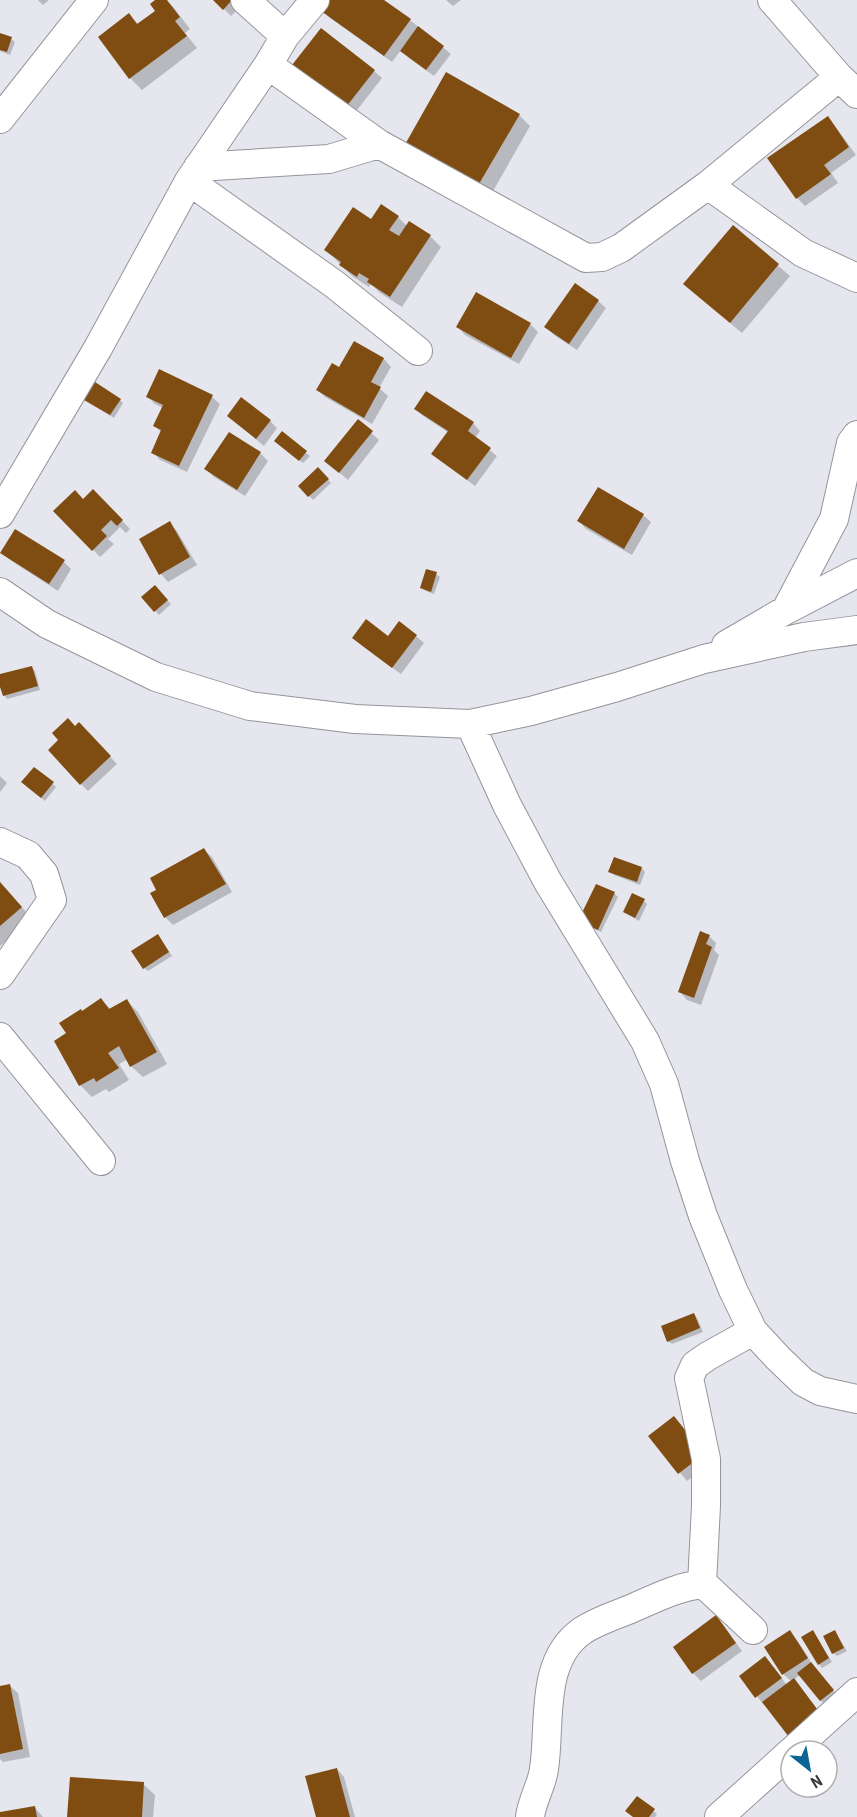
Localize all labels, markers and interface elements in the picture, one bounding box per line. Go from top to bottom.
north arrow [779,1739,839,1799]
text: N [807,1771,826,1792]

